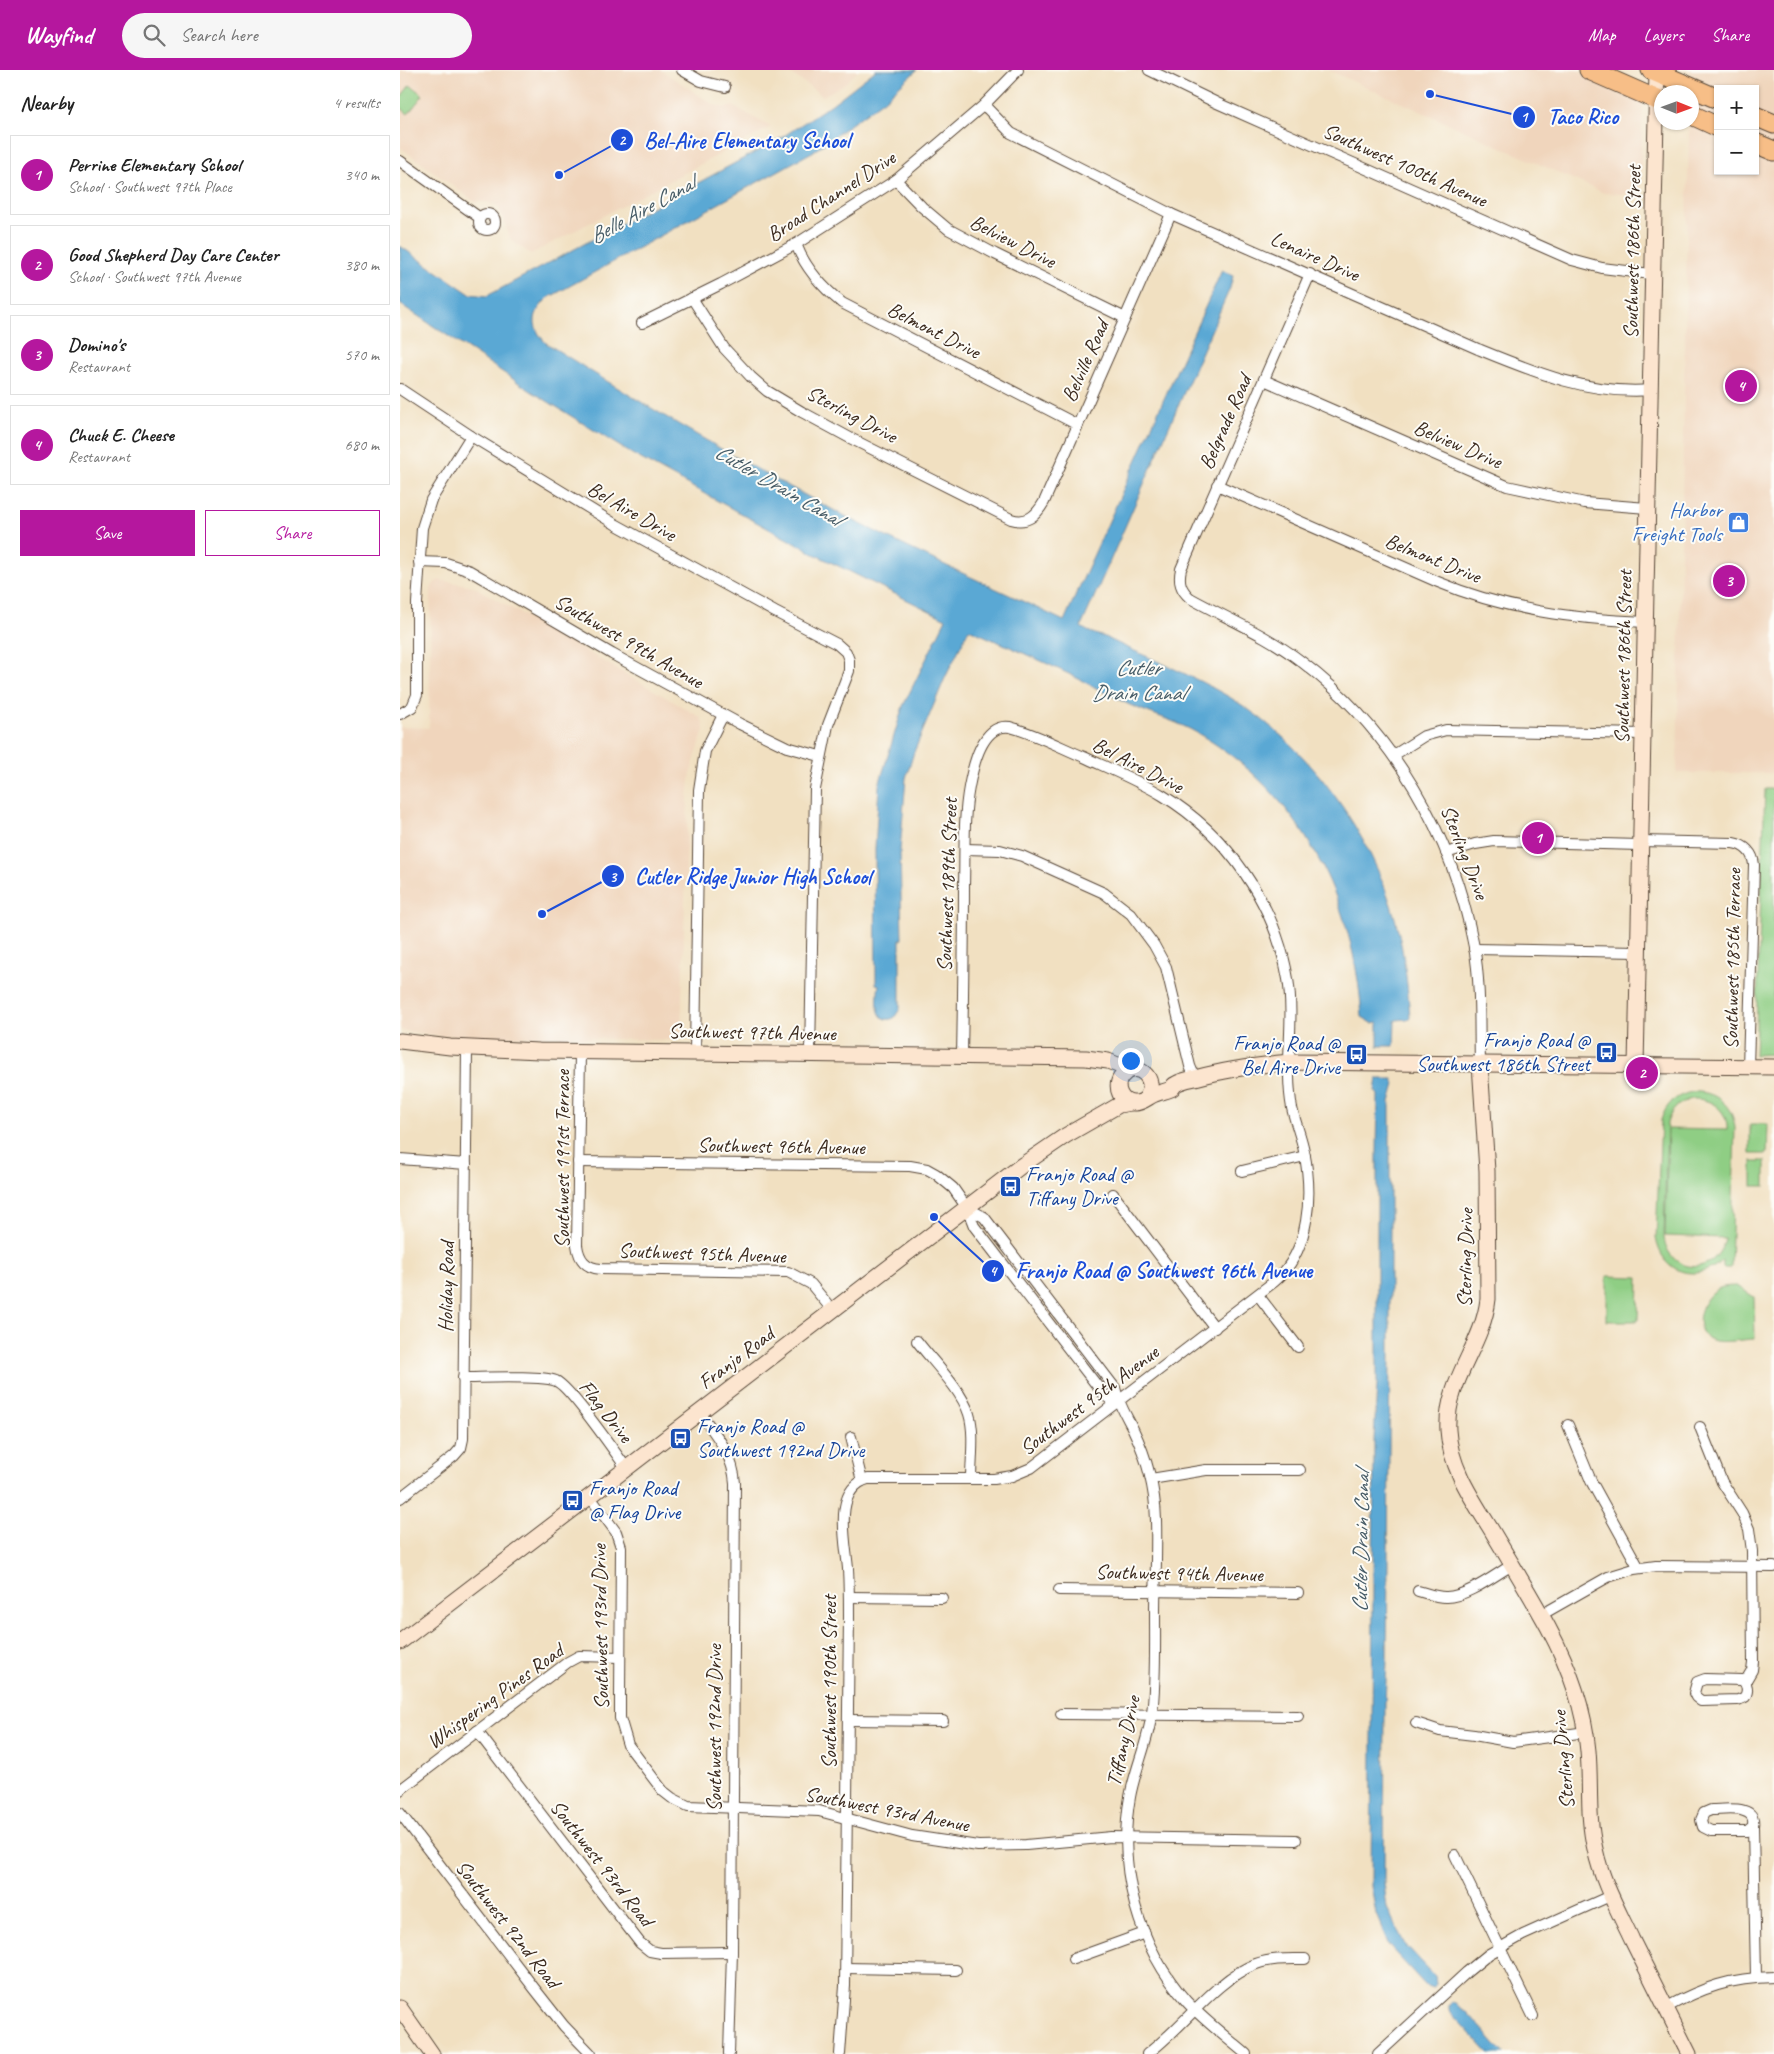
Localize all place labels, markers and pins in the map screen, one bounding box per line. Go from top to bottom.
callout: Taco Rico [1512,98,1628,135]
callout: Bel-Aire Elementary School [609,122,860,159]
pin: 4 [1725,367,1757,405]
place label: Harbor Freight Tools [1632,497,1724,547]
shop icon: Harbor Freight Tools [1726,510,1750,534]
pin: 3 [1713,562,1745,600]
pin: 1 [1522,819,1554,857]
callout: Cutler Ridge Junior High School [600,858,881,895]
place label: Franjo Road @ Southwest 186th Street [1416,1027,1592,1077]
place label: Franjo Road @ Bel Aire Drive [1233,1030,1341,1080]
bus stop icon: Franjo Road @ Southwest 186th Street [1594,1040,1618,1064]
bus stop icon: Franjo Road @ Bel Aire Drive [1344,1043,1368,1067]
pin: 2 [1626,1054,1658,1092]
place label: Franjo Road @ Tiffany Drive [1026,1161,1134,1211]
bus stop icon: Franjo Road @ Tiffany Drive [998,1174,1022,1198]
callout: Franjo Road @ Southwest 96th Avenue [981,1252,1321,1289]
place label: Franjo Road @ Southwest 192nd Drive [697,1413,865,1463]
bus stop icon: Franjo Road @ Southwest 192nd Drive [669,1426,693,1450]
place label: Franjo Road @ Flag Drive [589,1475,681,1525]
bus stop icon: Franjo Road @ Flag Drive [561,1488,585,1512]

